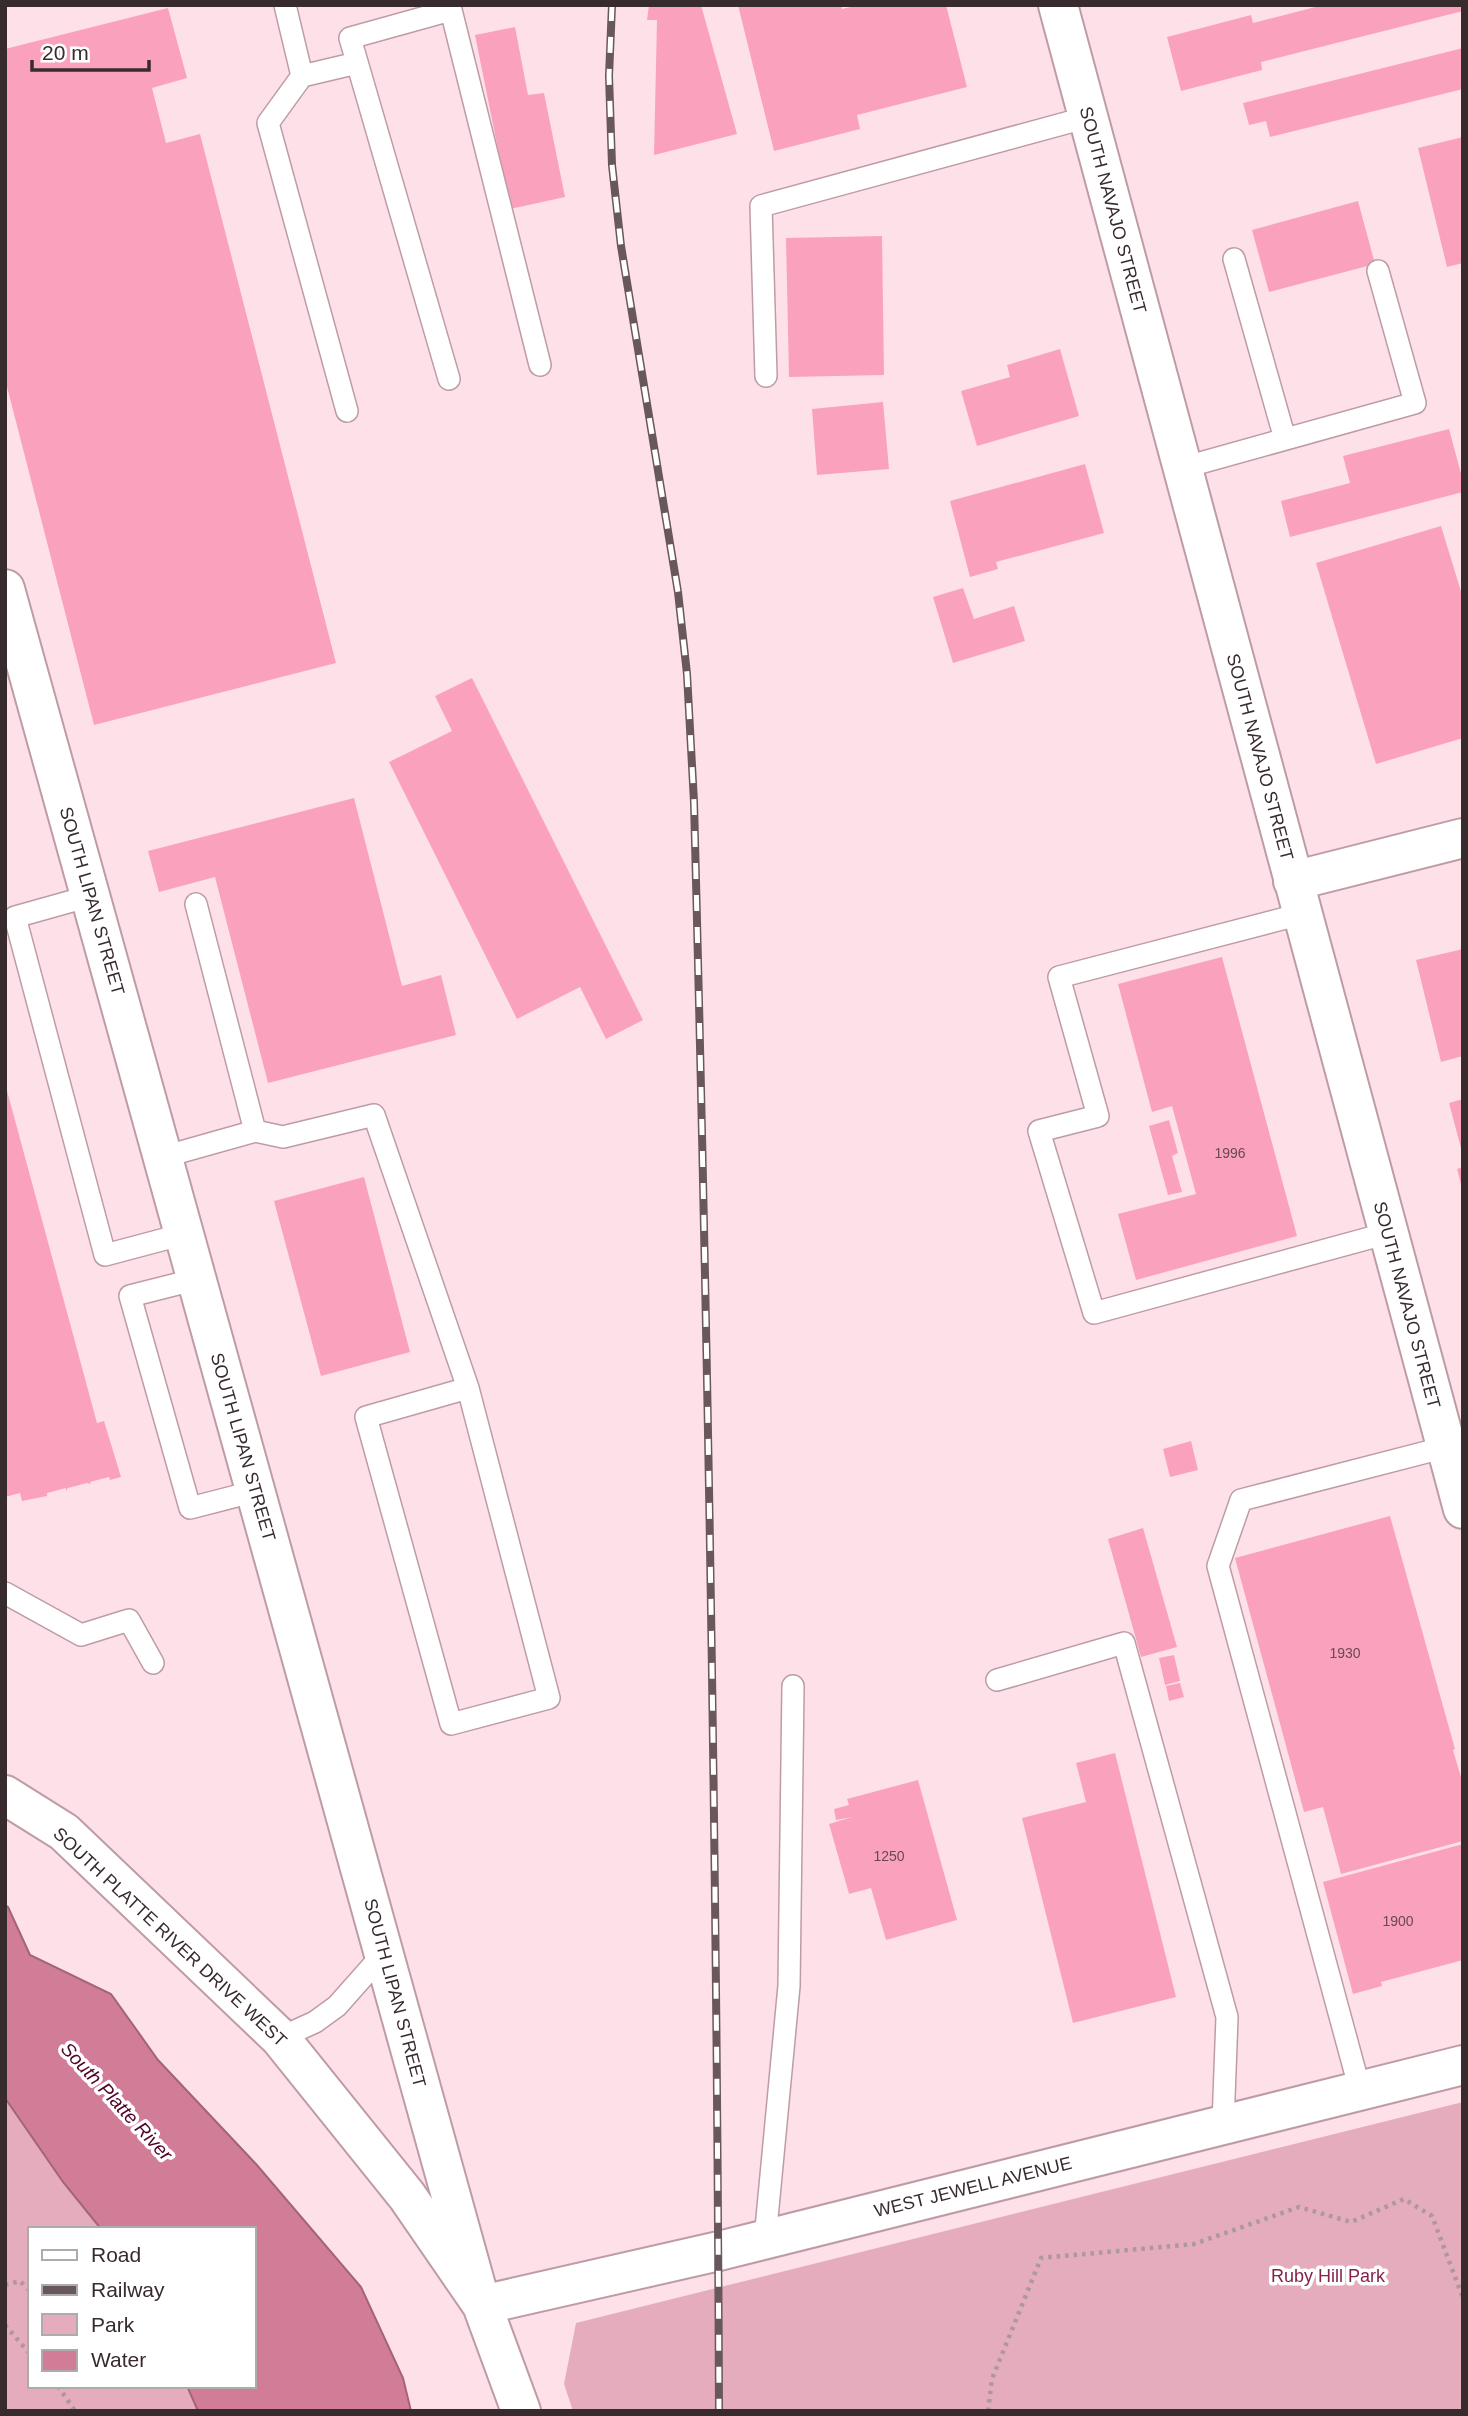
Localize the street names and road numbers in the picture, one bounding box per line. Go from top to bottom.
street label: SOUTH NAVAJO STREET [1076,104,1150,316]
street label: SOUTH NAVAJO STREET [1223,651,1297,863]
street label: SOUTH LIPAN STREET [56,805,128,997]
street label: SOUTH NAVAJO STREET [1370,1199,1444,1411]
street label: SOUTH LIPAN STREET [207,1351,279,1543]
street label: SOUTH PLATTE RIVER DRIVE WEST [49,1823,291,2051]
street label: SOUTH LIPAN STREET [360,1896,430,2090]
street label: WEST JEWELL AVENUE [872,2153,1074,2221]

